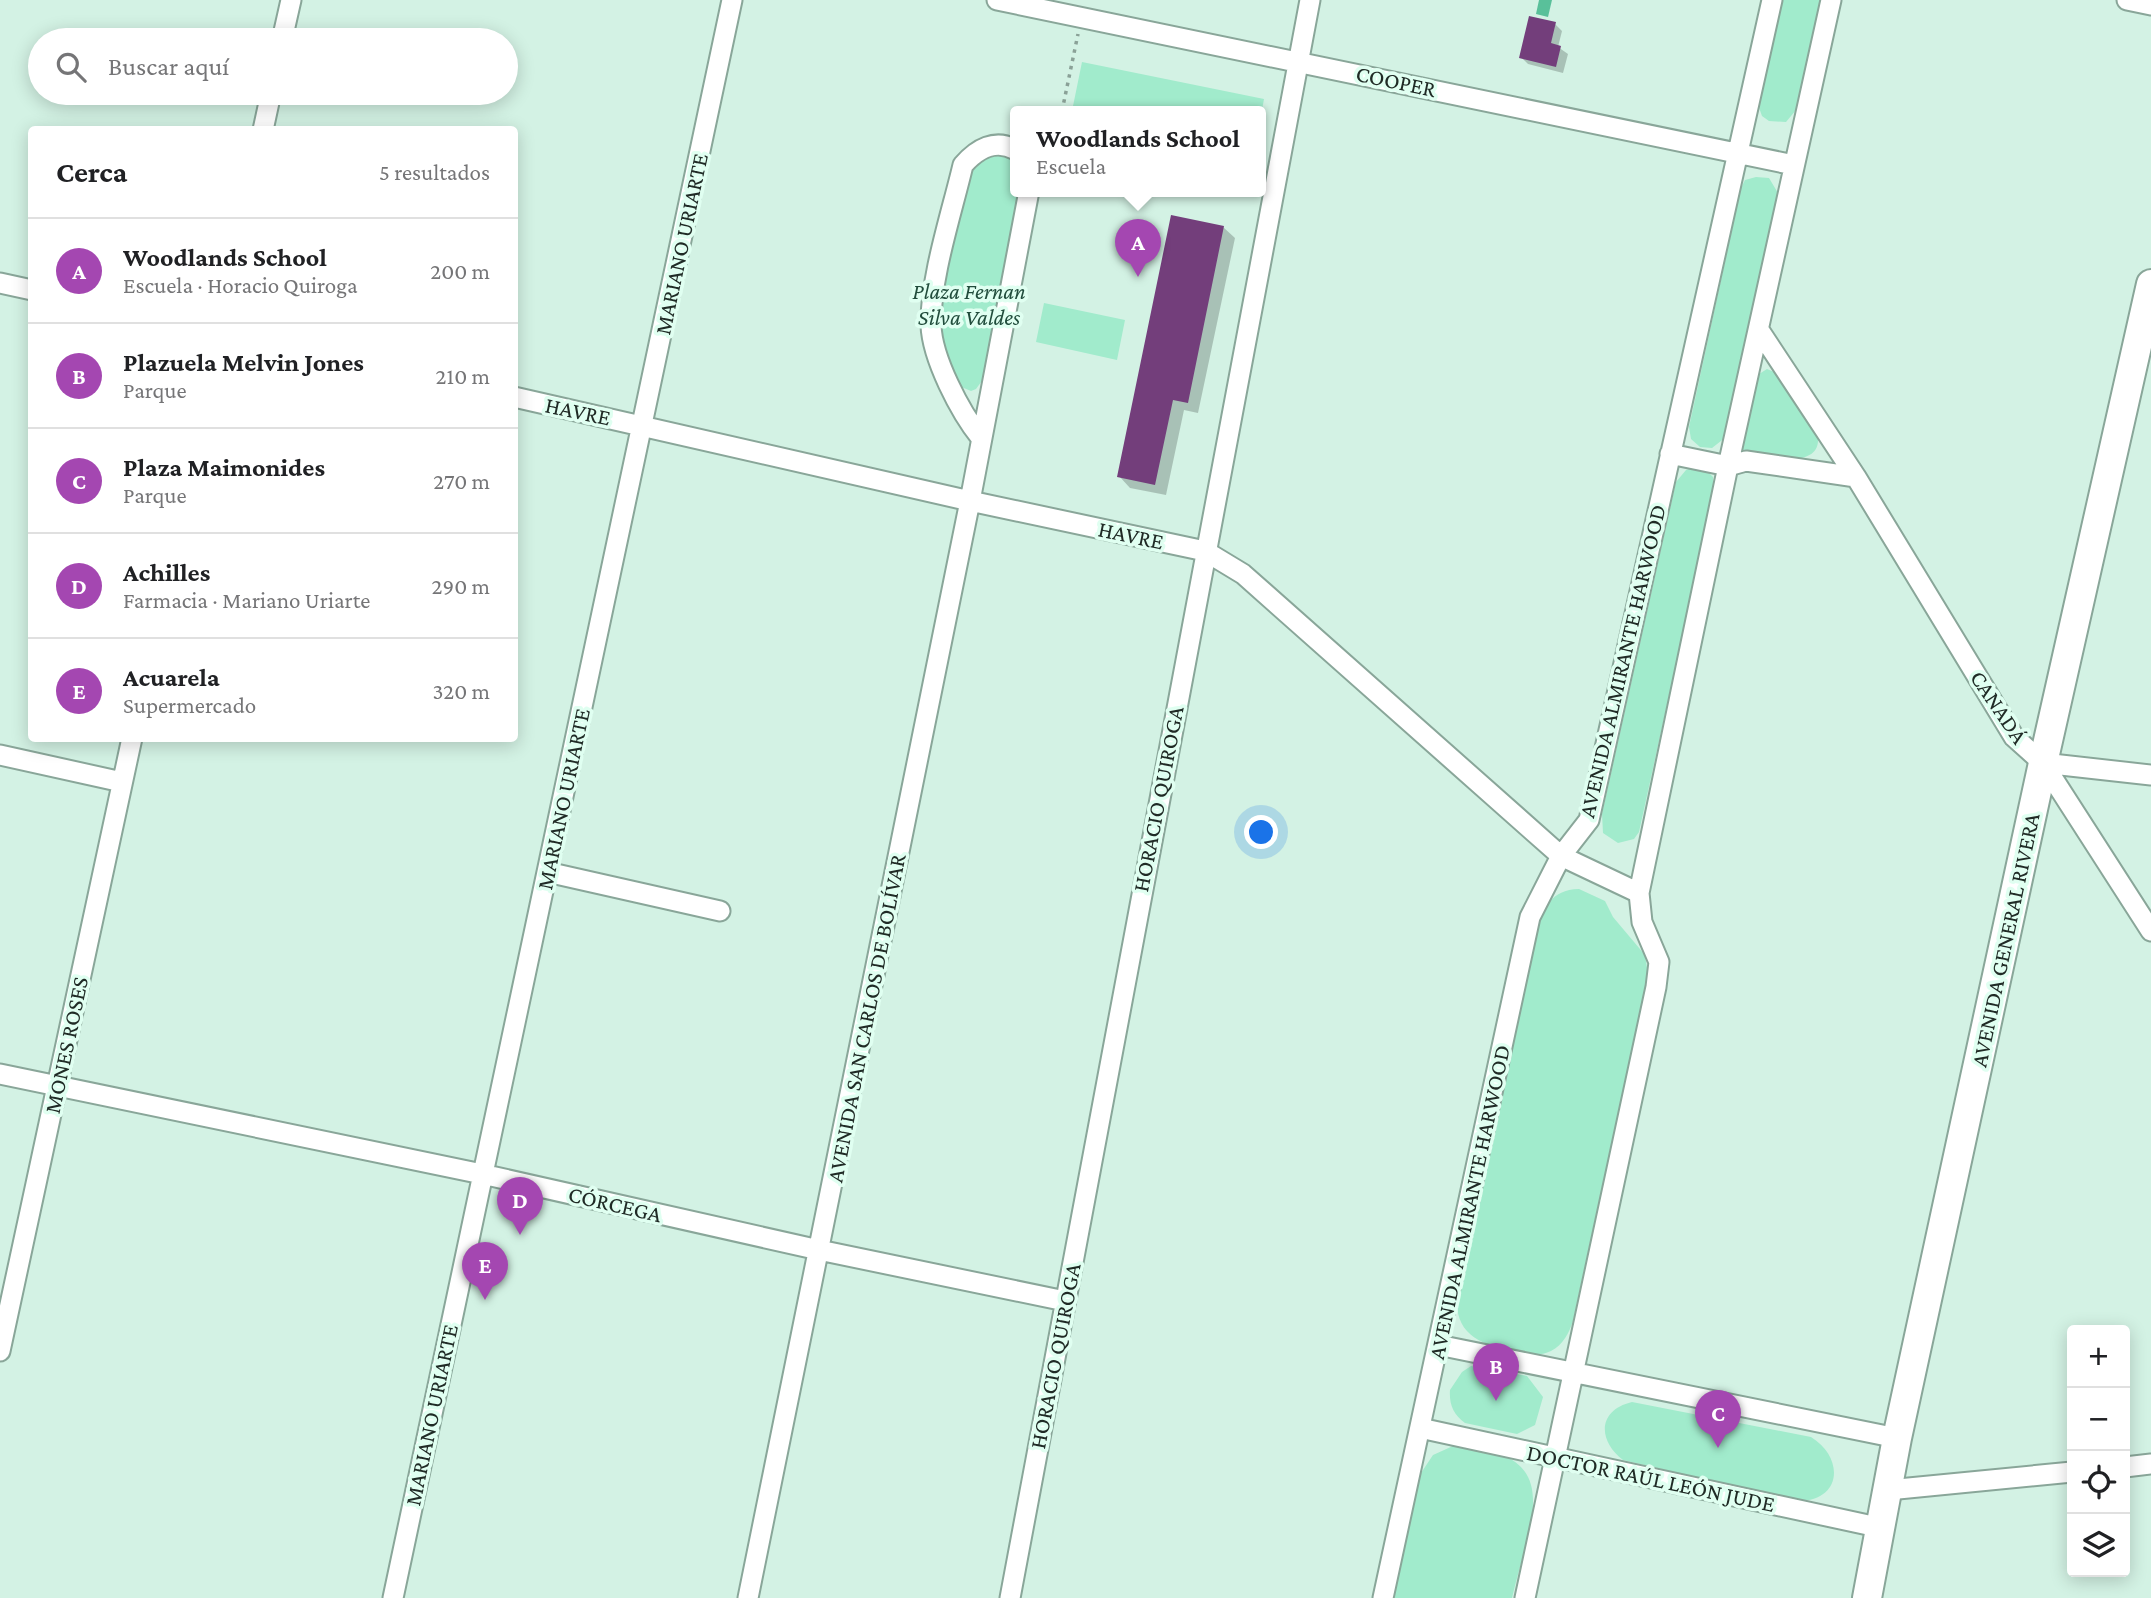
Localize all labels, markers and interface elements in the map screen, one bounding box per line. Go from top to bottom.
search box [28,28,518,105]
icon: search [52,48,90,86]
text: Buscar aquí [108,52,229,81]
street label: COOPER [1354,60,1439,102]
popup [1010,106,1266,197]
text: Woodlands School [1036,124,1240,153]
street label: MARIANO URIARTE [649,151,713,337]
text: Escuela [1036,153,1106,179]
text: Cerca [56,155,127,188]
text: 5 resultados [379,159,490,185]
pin: A [1115,219,1161,277]
text: Woodlands School [123,243,327,272]
text: A [72,258,86,284]
text: 200 m [430,258,490,284]
text: Escuela · Horacio Quiroga [123,272,358,298]
park label: Plaza Fernan Silva Valdes [912,278,1026,330]
text: Plazuela Melvin Jones [123,348,364,377]
text: B [72,363,86,389]
text: 210 m [436,363,490,389]
text: Parque [123,377,187,403]
street label: HAVRE [543,391,613,431]
text: Plaza Maimonides [123,453,325,482]
text: C [72,468,86,494]
text: 270 m [433,468,490,494]
text: Parque [123,482,187,508]
street label: AVENIDA ALMIRANTE HARWOOD [1573,502,1671,820]
street label: HAVRE [1096,515,1166,555]
text: Achilles [123,558,210,587]
text: D [71,573,87,599]
text: 290 m [432,573,490,599]
text: Farmacia · Mariano Uriarte [123,587,370,613]
text: Acuarela [123,663,220,692]
street label: CANADÁ [1965,665,2033,749]
text: E [72,678,86,704]
text: 320 m [432,678,490,704]
text: Supermercado [123,692,256,718]
street label: HORACIO QUIROGA [1127,703,1189,894]
street label: MARIANO URIARTE [531,706,595,892]
street label: AVENIDA GENERAL RIVERA [1965,810,2045,1069]
your location [1244,815,1278,849]
street label: AVENIDA SAN CARLOS DE BOLÍVAR [821,851,911,1184]
street label: MONES ROSES [39,974,93,1116]
street label: AVENIDA ALMIRANTE HARWOOD [1423,1043,1515,1361]
pin: D [497,1177,543,1235]
street label: CÓRCEGA [566,1181,665,1228]
pin: E [462,1242,508,1300]
street label: HORACIO QUIROGA [1024,1260,1086,1451]
street label: MARIANO URIARTE [399,1322,463,1508]
map controls [2067,1325,2130,1577]
button: + [2067,1325,2130,1388]
pin: B [1473,1343,1519,1401]
button: − [2067,1388,2130,1451]
pin: C [1695,1390,1741,1448]
street label: DOCTOR RAÚL LEÓN JUDE [1525,1439,1777,1517]
button: locate [2067,1451,2130,1514]
button: layers [2067,1514,2130,1577]

